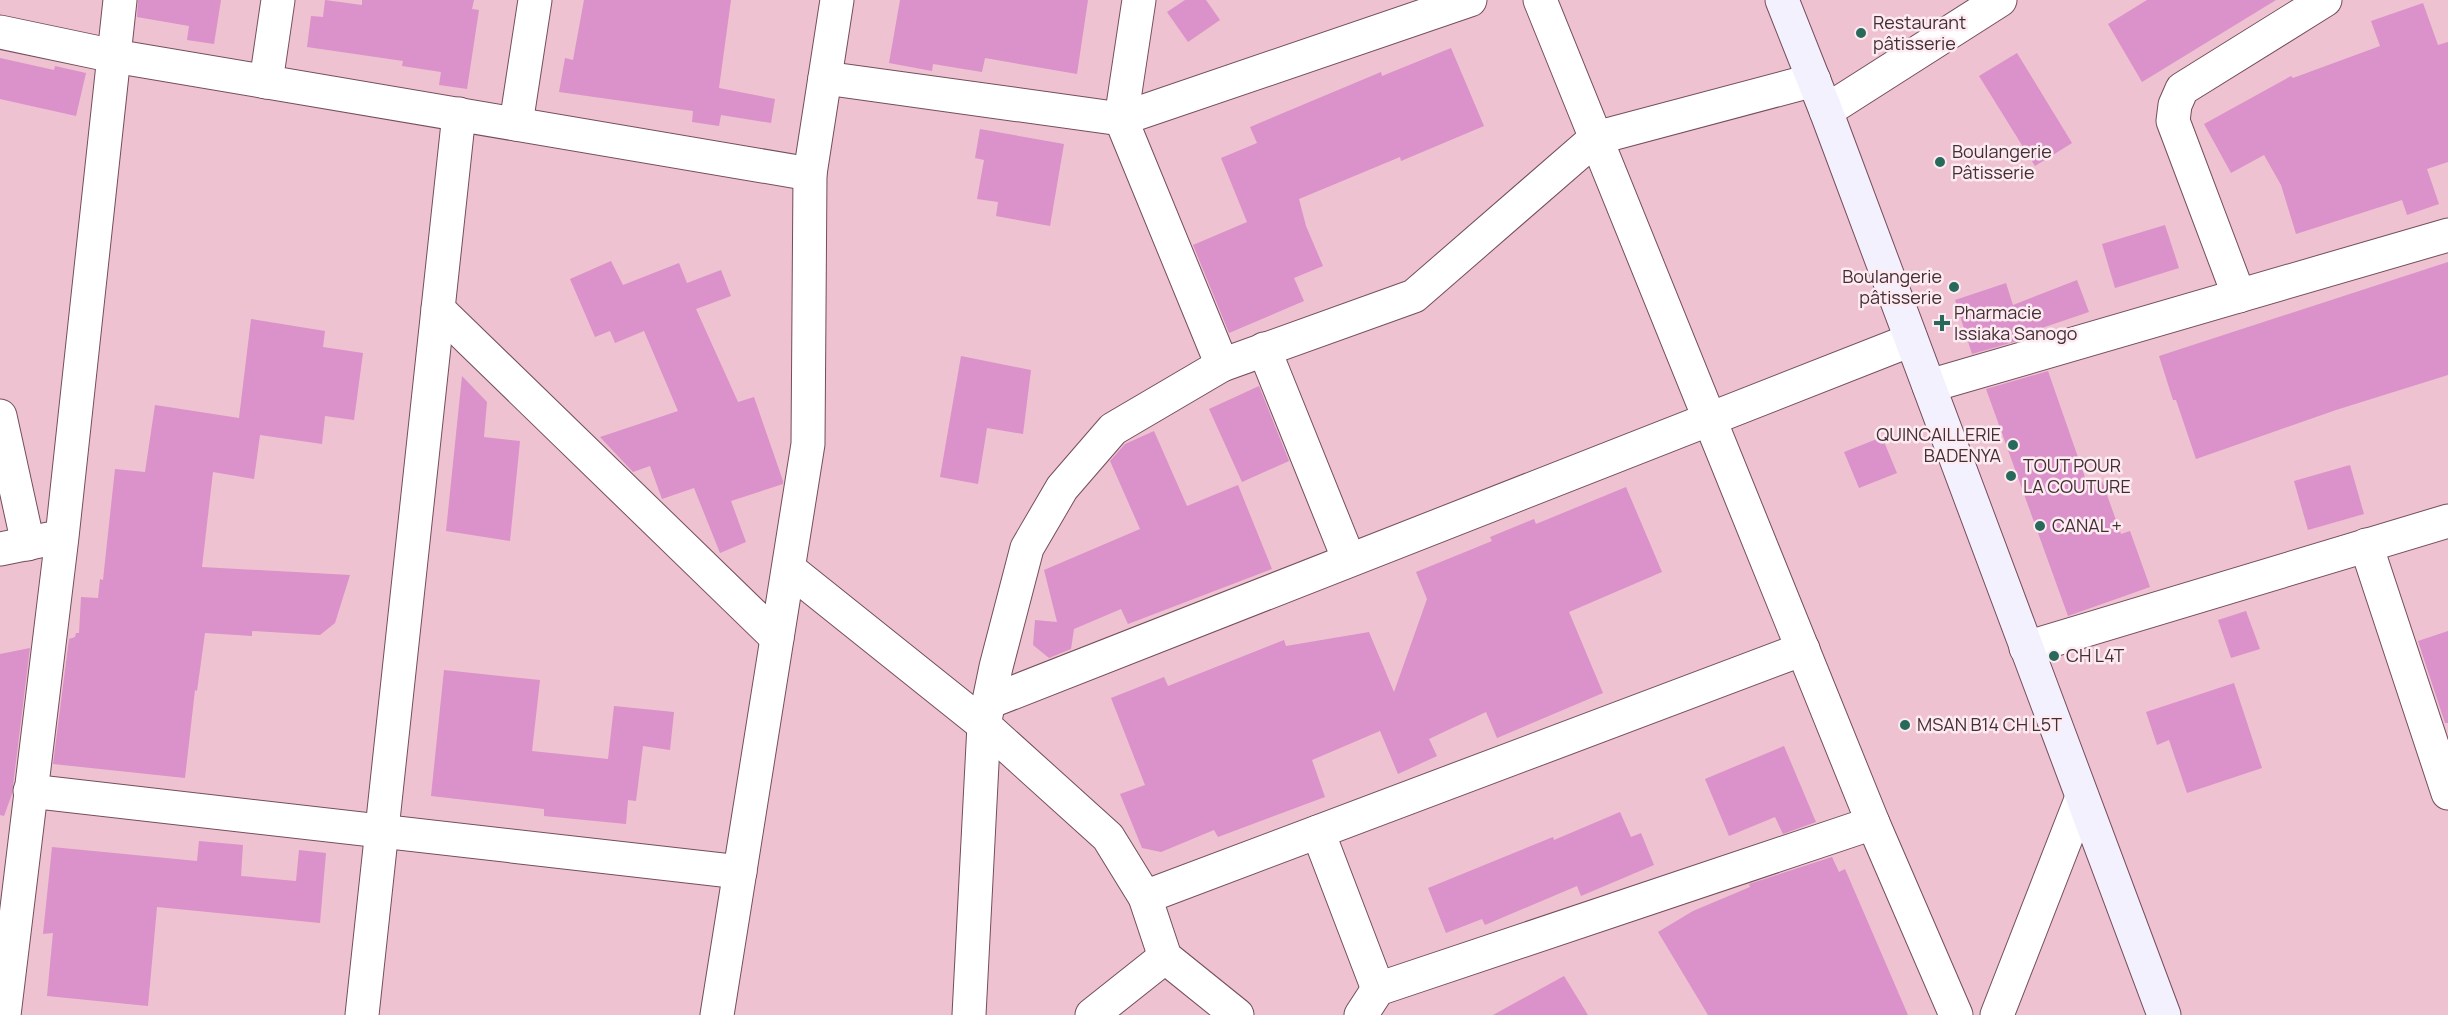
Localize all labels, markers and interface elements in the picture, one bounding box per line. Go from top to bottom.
place label: Restaurant pâtisserie [1873,10,1966,55]
marker: Restaurant pâtisserie [1854,26,1868,40]
place label: Boulangerie Pâtisserie [1952,139,2052,184]
marker: Boulangerie Pâtisserie [1933,155,1947,169]
place label: Boulangerie pâtisserie [1842,264,1942,309]
marker: Boulangerie pâtisserie [1947,280,1961,294]
place label: Pharmacie Issiaka Sanogo [1954,300,2078,345]
marker: Pharmacie Issiaka Sanogo [1935,316,1949,330]
place label: QUINCAILLERIE BADENYA [1876,422,2002,467]
marker: QUINCAILLERIE BADENYA [2006,438,2020,452]
place label: TOUT POUR LA COUTURE [2023,453,2131,498]
marker: TOUT POUR LA COUTURE [2004,469,2018,483]
place label: CANAL + [2052,513,2122,537]
marker: CANAL + [2033,519,2047,533]
place label: CH L4T [2066,643,2125,667]
marker: CH L4T [2047,649,2061,663]
place label: MSAN B14 CH L5T [1917,712,2062,736]
marker: MSAN B14 CH L5T [1898,718,1912,732]

